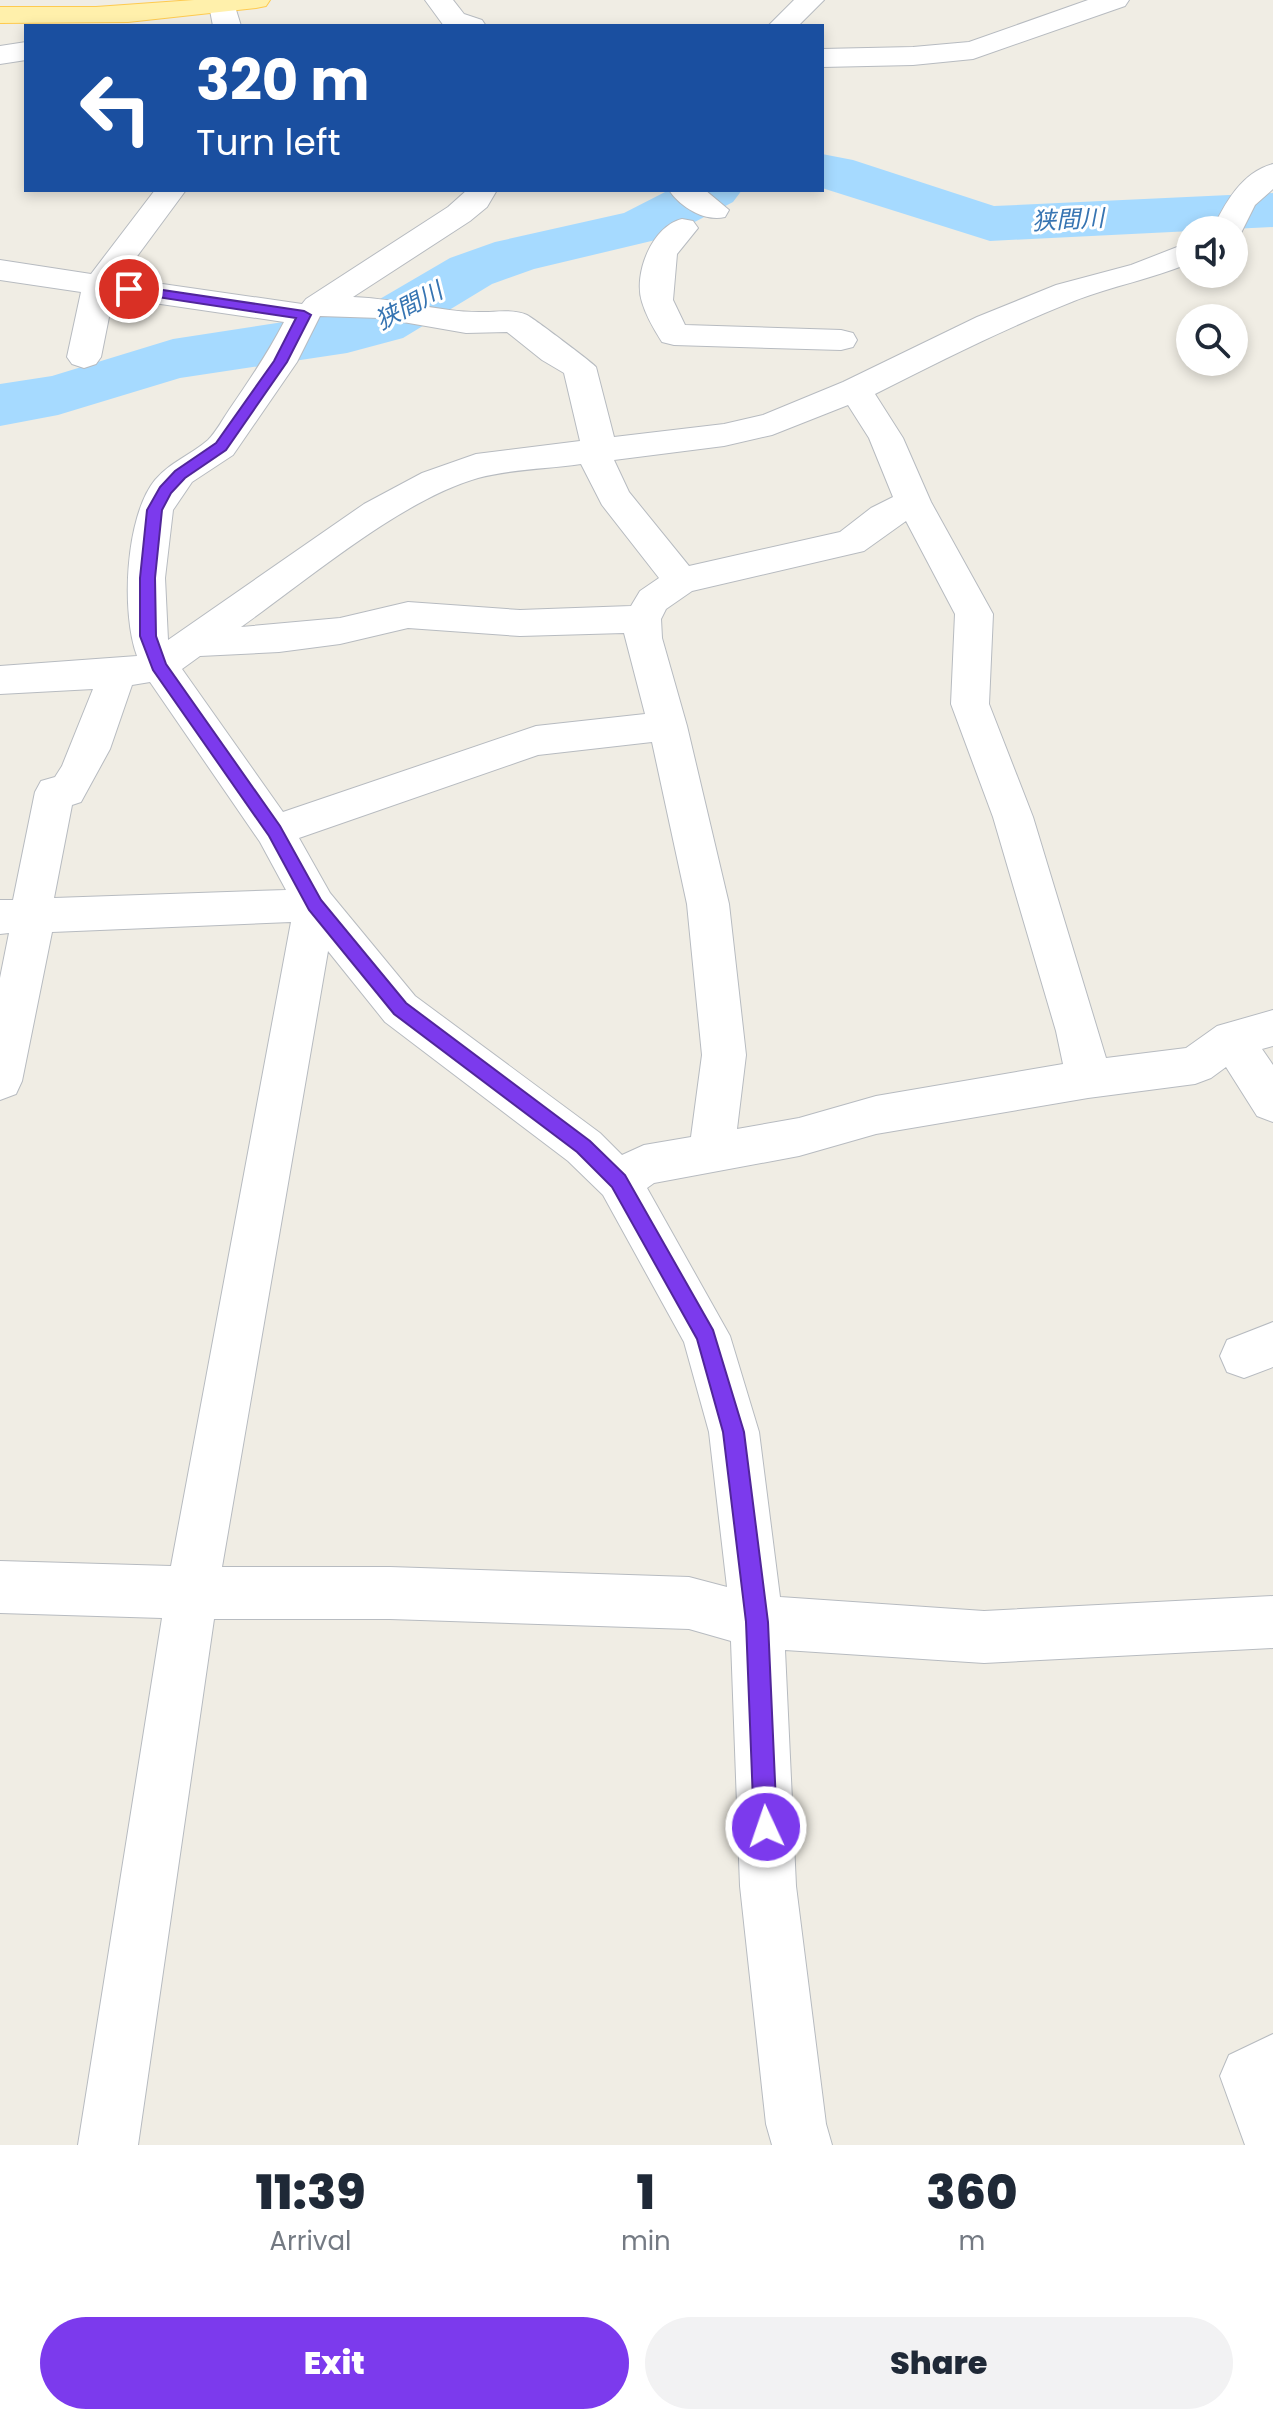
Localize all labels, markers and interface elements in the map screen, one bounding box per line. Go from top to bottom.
text: 320 m [196,41,370,120]
icon: left [64,56,168,160]
text: Turn left [196,117,341,168]
water label: 狭間川 [1031,201,1108,238]
map controls [1176,216,1248,376]
button: sound [1176,216,1248,288]
pin [95,255,163,323]
icon: arrive [107,267,151,311]
water label: 狭間川 [369,273,451,337]
button: search [1176,304,1248,376]
position arrow [724,1785,808,1869]
text: 11:39 [255,2159,365,2226]
text: 1 [637,2159,655,2226]
text: 360 [926,2159,1018,2226]
text: Arrival [270,2223,351,2259]
text: min [621,2223,671,2259]
text: m [958,2223,985,2259]
button: Exit [40,2317,629,2409]
button: Share [645,2317,1233,2409]

